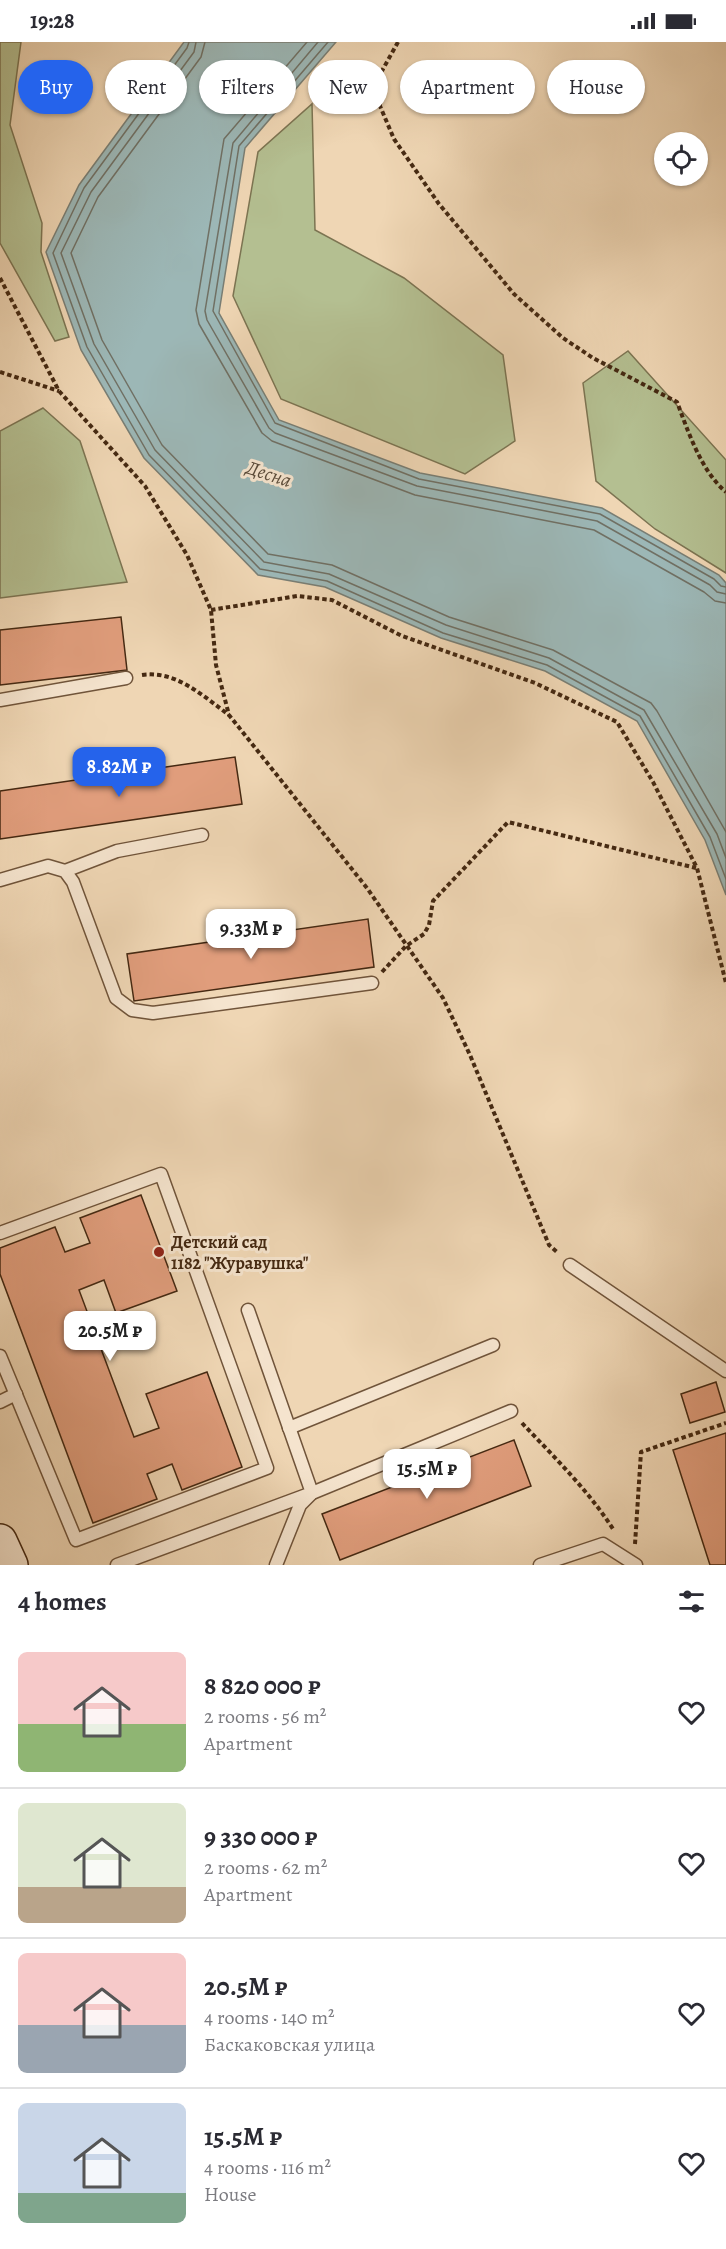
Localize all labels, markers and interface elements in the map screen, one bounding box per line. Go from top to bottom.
text: 19:28 [30,6,74,36]
chip: Buy [18,60,93,114]
chip: Rent [105,60,187,114]
chip: Filters [199,60,296,114]
chip: New [308,60,388,114]
chip: Apartment [400,60,535,114]
chip: House [547,60,645,114]
map controls [654,132,708,186]
button: locate [654,132,708,186]
water label: Десна [241,453,295,494]
pin: 8.82M ₽ [64,747,174,798]
text: 8.82M ₽ [87,753,151,780]
pin: 9.33M ₽ [196,909,306,960]
text: 9.33M ₽ [220,915,282,942]
place label: Детский сад 1182 "Журавушка" [171,1230,309,1275]
marker: Детский сад 1182 "Журавушка" [152,1245,166,1259]
pin: 20.5M ₽ [55,1311,165,1362]
text: 20.5M ₽ [78,1317,142,1344]
pin: 15.5M ₽ [372,1449,482,1500]
text: 15.5M ₽ [397,1455,457,1482]
text: 4 homes [18,1584,107,1619]
icon: filters [675,1585,708,1618]
text: 8 820 000 ₽ [204,1668,321,1703]
icon: home [66,1676,138,1748]
icon: heart [675,1696,708,1729]
text: 2 rooms · 56 m² [204,1703,326,1730]
text: Apartment [204,1730,293,1757]
text: 9 330 000 ₽ [204,1819,318,1854]
icon: home [66,1827,138,1899]
icon: heart [675,1847,708,1880]
text: 2 rooms · 62 m² [204,1854,327,1881]
text: Apartment [204,1881,293,1908]
text: 20.5M ₽ [204,1969,288,2004]
icon: home [66,1977,138,2049]
icon: heart [675,1997,708,2030]
text: 4 rooms · 140 m² [204,2004,335,2031]
text: Баскаковская улица [204,2031,375,2058]
text: 15.5M ₽ [204,2119,282,2154]
icon: home [66,2127,138,2199]
icon: heart [675,2147,708,2180]
text: 4 rooms · 116 m² [204,2154,331,2181]
text: House [204,2181,256,2208]

